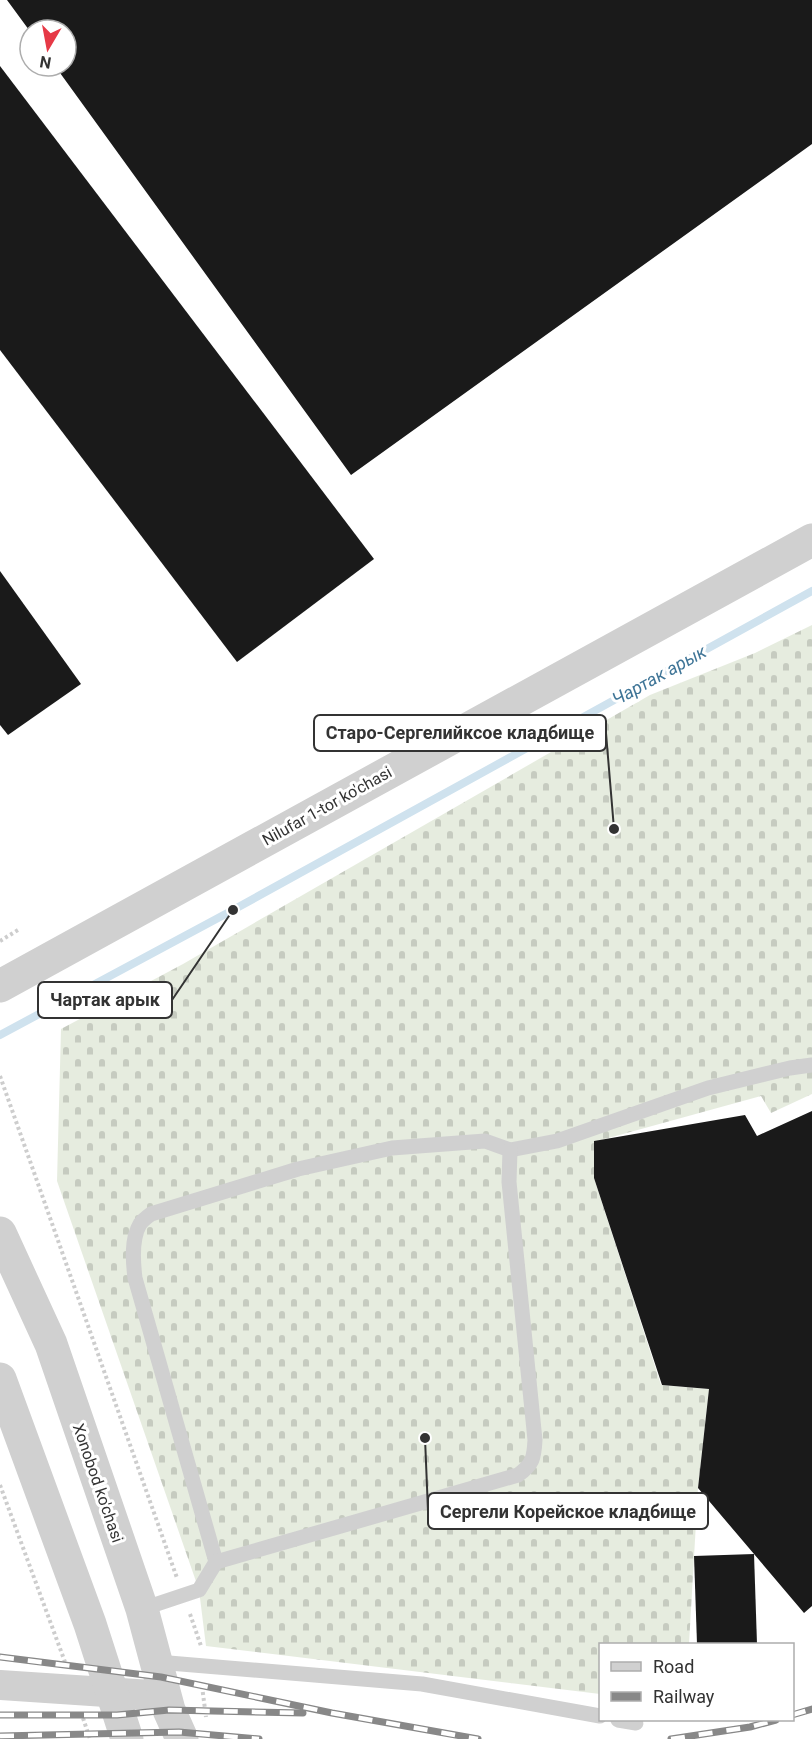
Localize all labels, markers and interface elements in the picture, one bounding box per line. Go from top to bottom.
north arrow [18,18,78,78]
text: N [38,52,53,73]
water label: Чартак арык [608,640,710,710]
callout: Старо-Сергелийксое кладбище [314,715,606,751]
text: Старо-Сергелийксое кладбище [326,722,594,743]
street label: Nilufar 1-tor ko'chasi [259,762,395,850]
callout: Чартак арык [38,982,172,1018]
text: Чартак арык [50,989,161,1010]
street label: Xonobod ko'chasi [69,1421,127,1545]
callout: Сергели Корейское кладбище [428,1493,708,1529]
text: Сергели Корейское кладбище [440,1501,696,1522]
legend [599,1643,794,1721]
text: Road [653,1656,694,1677]
text: Railway [653,1686,715,1707]

